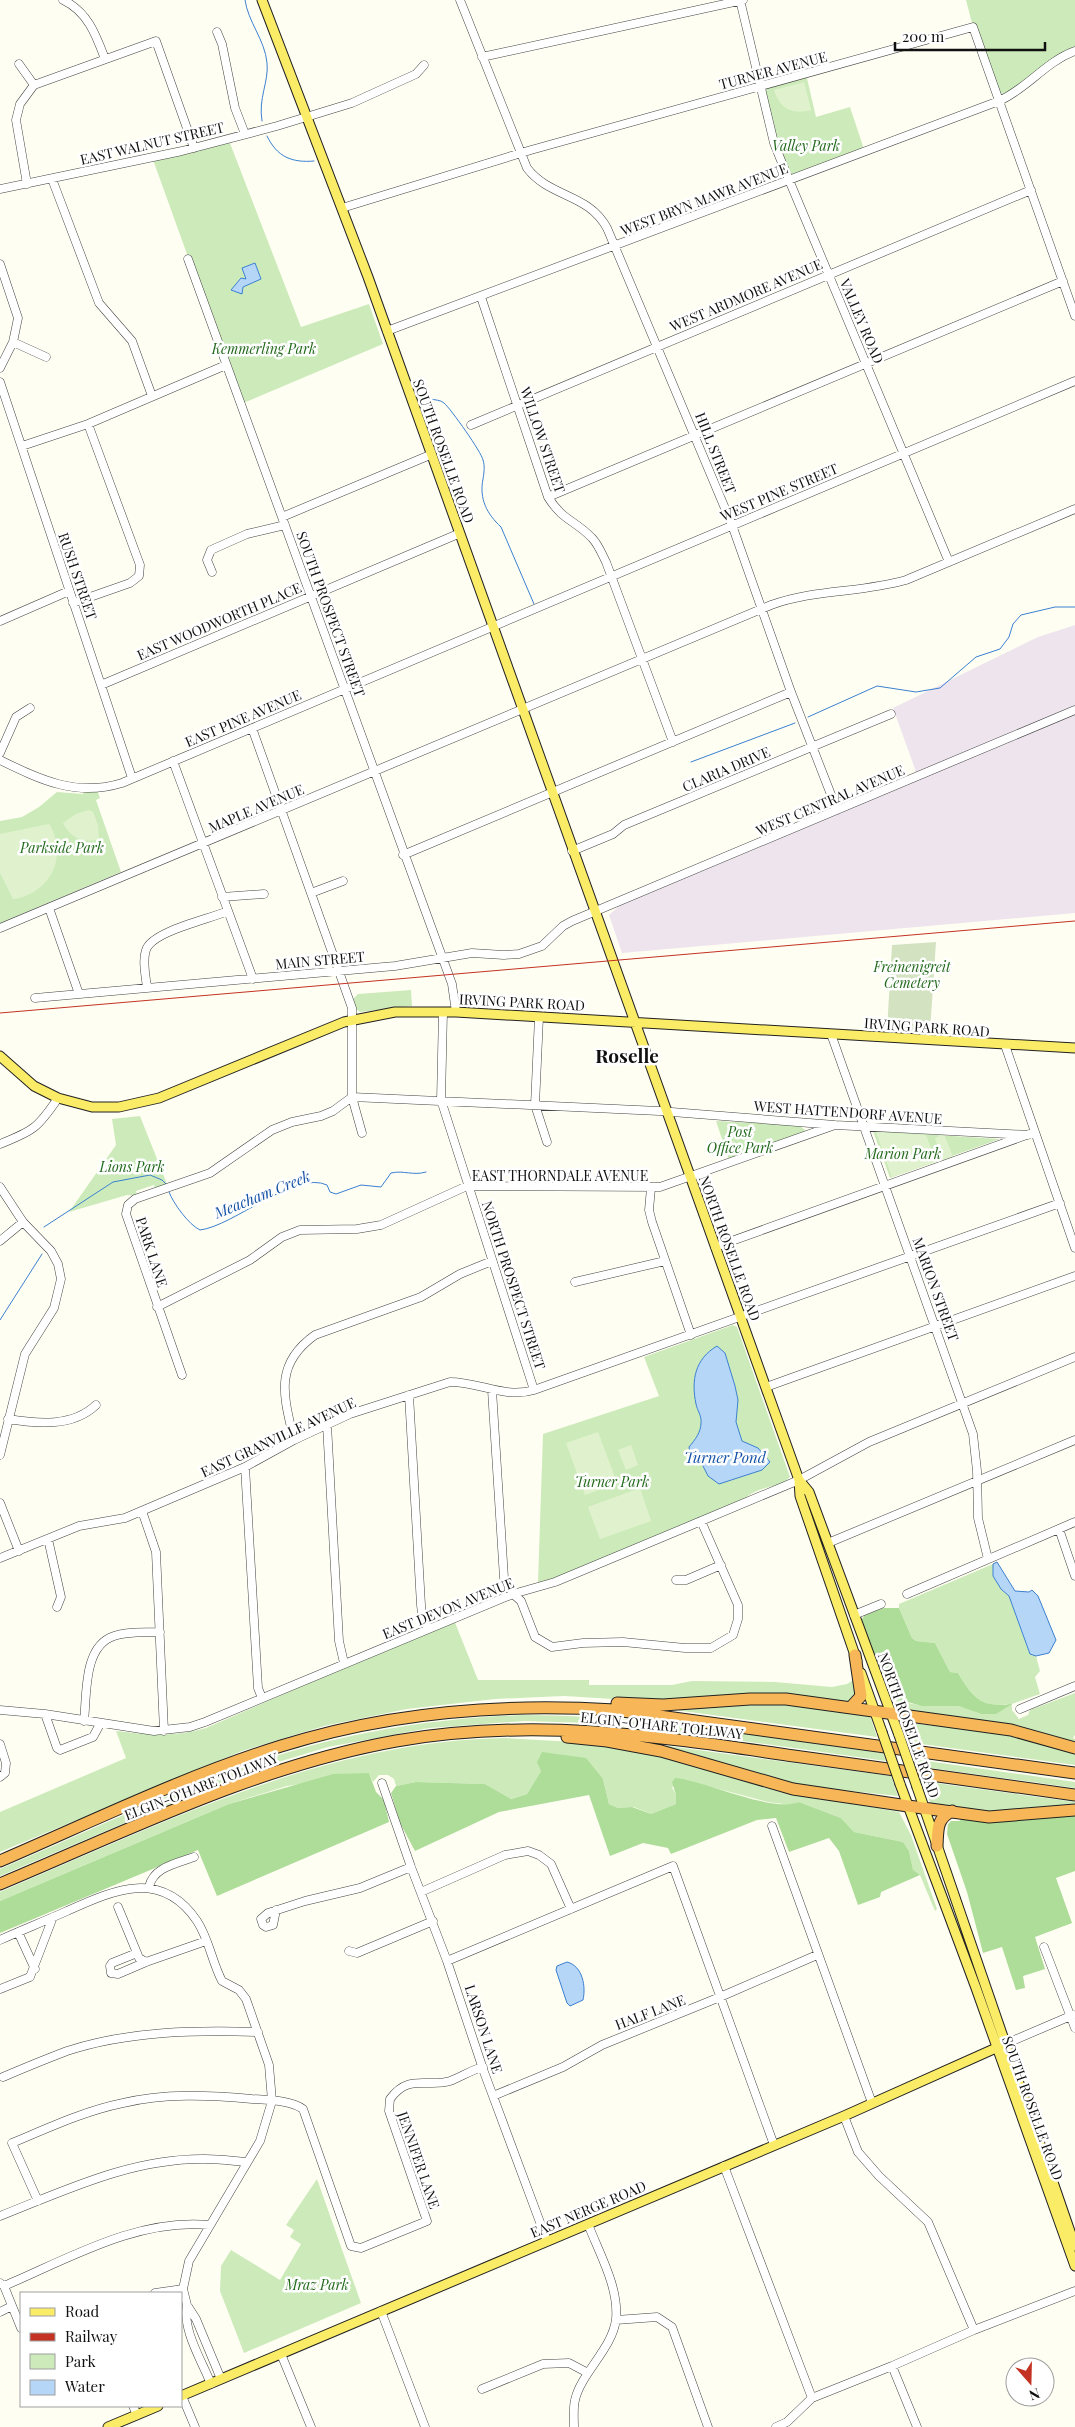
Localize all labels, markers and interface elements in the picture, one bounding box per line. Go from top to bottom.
scale bar [895,20,1045,52]
text: 200 m [902,26,945,46]
street label: TURNER AVENUE [717,46,829,94]
street label: EAST WALNUT STREET [78,117,226,169]
park label: Valley Park [772,136,840,155]
street label: WEST BRYN MAWR AVENUE [617,158,790,240]
street label: WEST ARDMORE AVENUE [666,254,825,336]
street label: VALLEY ROAD [835,275,888,366]
park label: Kemmerling Park [211,339,316,358]
street label: SOUTH ROSELLE ROAD [409,376,479,526]
street label: WILLOW STREET [516,384,570,496]
street label: HILL STREET [691,409,741,497]
street label: WEST PINE STREET [716,458,841,526]
street label: SOUTH PROSPECT STREET [292,529,370,700]
street label: RUSH STREET [54,530,102,623]
street label: EAST WOODWORTH PLACE [134,578,304,664]
street label: EAST PINE AVENUE [182,685,304,751]
street label: CLARIA DRIVE [679,742,773,796]
street label: WEST CENTRAL AVENUE [752,760,907,840]
street label: MAPLE AVENUE [205,779,307,837]
park label: Parkside Park [19,838,104,857]
street label: MAIN STREET [274,947,366,973]
park label: Freinenigreit Cemetery [872,957,952,992]
street label: IRVING PARK ROAD [459,989,585,1015]
street label: IRVING PARK ROAD [863,1013,991,1041]
district label: Roselle [595,1042,659,1068]
street label: WEST HATTENDORF AVENUE [752,1096,943,1128]
park label: Post Office Park [707,1122,773,1157]
park label: Marion Park [864,1144,941,1163]
park label: Lions Park [99,1157,164,1176]
water label: Meacham Creek [210,1166,313,1223]
street label: EAST THORNDALE AVENUE [472,1166,648,1185]
street label: NORTH ROSELLE ROAD [695,1173,765,1323]
street label: NORTH PROSPECT STREET [478,1198,550,1372]
street label: PARK LANE [132,1214,172,1290]
street label: MARION STREET [908,1234,964,1344]
street label: EAST GRANVILLE AVENUE [197,1393,359,1481]
water label: Turner Pond [684,1447,767,1467]
park label: Turner Park [575,1472,649,1491]
street label: EAST DEVON AVENUE [379,1573,517,1643]
street label: NORTH ROSELLE ROAD [874,1650,944,1800]
street label: ELGIN-O'HARE TOLLWAY [580,1707,745,1743]
street label: ELGIN-O'HARE TOLLWAY [121,1748,281,1824]
street label: LARSON LANE [461,1982,507,2076]
street label: HALF LANE [612,1990,688,2034]
street label: SOUTH ROSELLE ROAD [998,2033,1068,2183]
street label: JENNIFER LANE [393,2108,445,2211]
street label: EAST NERGE ROAD [527,2176,649,2242]
park label: Mraz Park [284,2275,349,2294]
legend [20,2292,182,2407]
text: Road [65,2301,99,2321]
text: Railway [65,2326,118,2346]
text: Park [65,2351,97,2371]
north arrow [1005,2357,1055,2407]
text: Water [64,2376,105,2396]
text: N [1027,2384,1043,2405]

